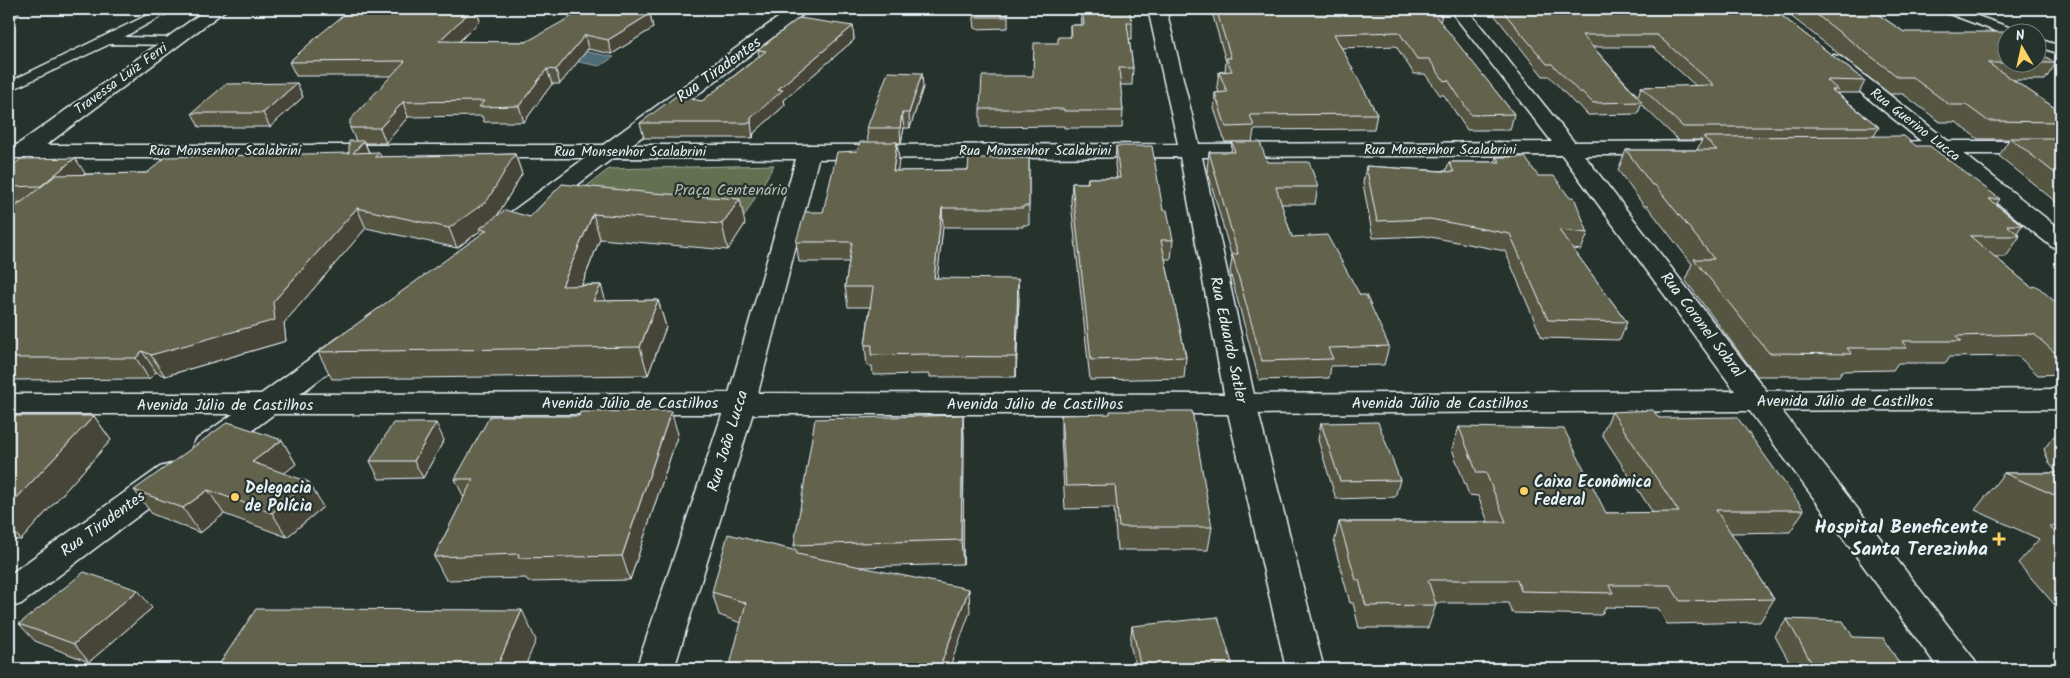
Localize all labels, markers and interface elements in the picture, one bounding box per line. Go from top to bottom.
north arrow [1998,22,2048,72]
text: N [2014,25,2026,48]
street label: Rua Tiradentes [671,30,767,110]
street label: Travessa Luiz Ferri [70,37,173,120]
street label: Rua Guerino Lucca [1865,83,1965,167]
street label: Rua Monsenhor Scalabrini [1364,139,1517,161]
street label: Rua Monsenhor Scalabrini [149,140,302,162]
street label: Rua Monsenhor Scalabrini [959,140,1112,162]
street label: Rua Monsenhor Scalabrini [554,141,707,163]
park label: Praça Centenário [674,178,788,203]
street label: Rua Coronel Sobral [1654,267,1750,383]
street label: Rua Eduardo Satler [1202,274,1254,407]
street label: Rua João Lucca [701,387,755,495]
street label: Avenida Júlio de Castilhos [1757,389,1933,414]
street label: Avenida Júlio de Castilhos [542,391,718,416]
street label: Avenida Júlio de Castilhos [1352,391,1528,416]
street label: Avenida Júlio de Castilhos [947,392,1123,417]
street label: Avenida Júlio de Castilhos [137,393,313,418]
place label: Caixa Econômica Federal [1534,470,1651,513]
place label: Delegacia de Polícia [245,476,312,519]
street label: Rua Tiradentes [55,484,151,564]
marker: Caixa Econômica Federal [1518,485,1530,497]
marker: Delegacia de Polícia [229,491,241,503]
place label: Hospital Beneficente Santa Terezinha [1815,513,1988,565]
marker: Hospital Beneficente Santa Terezinha [1992,532,2006,546]

